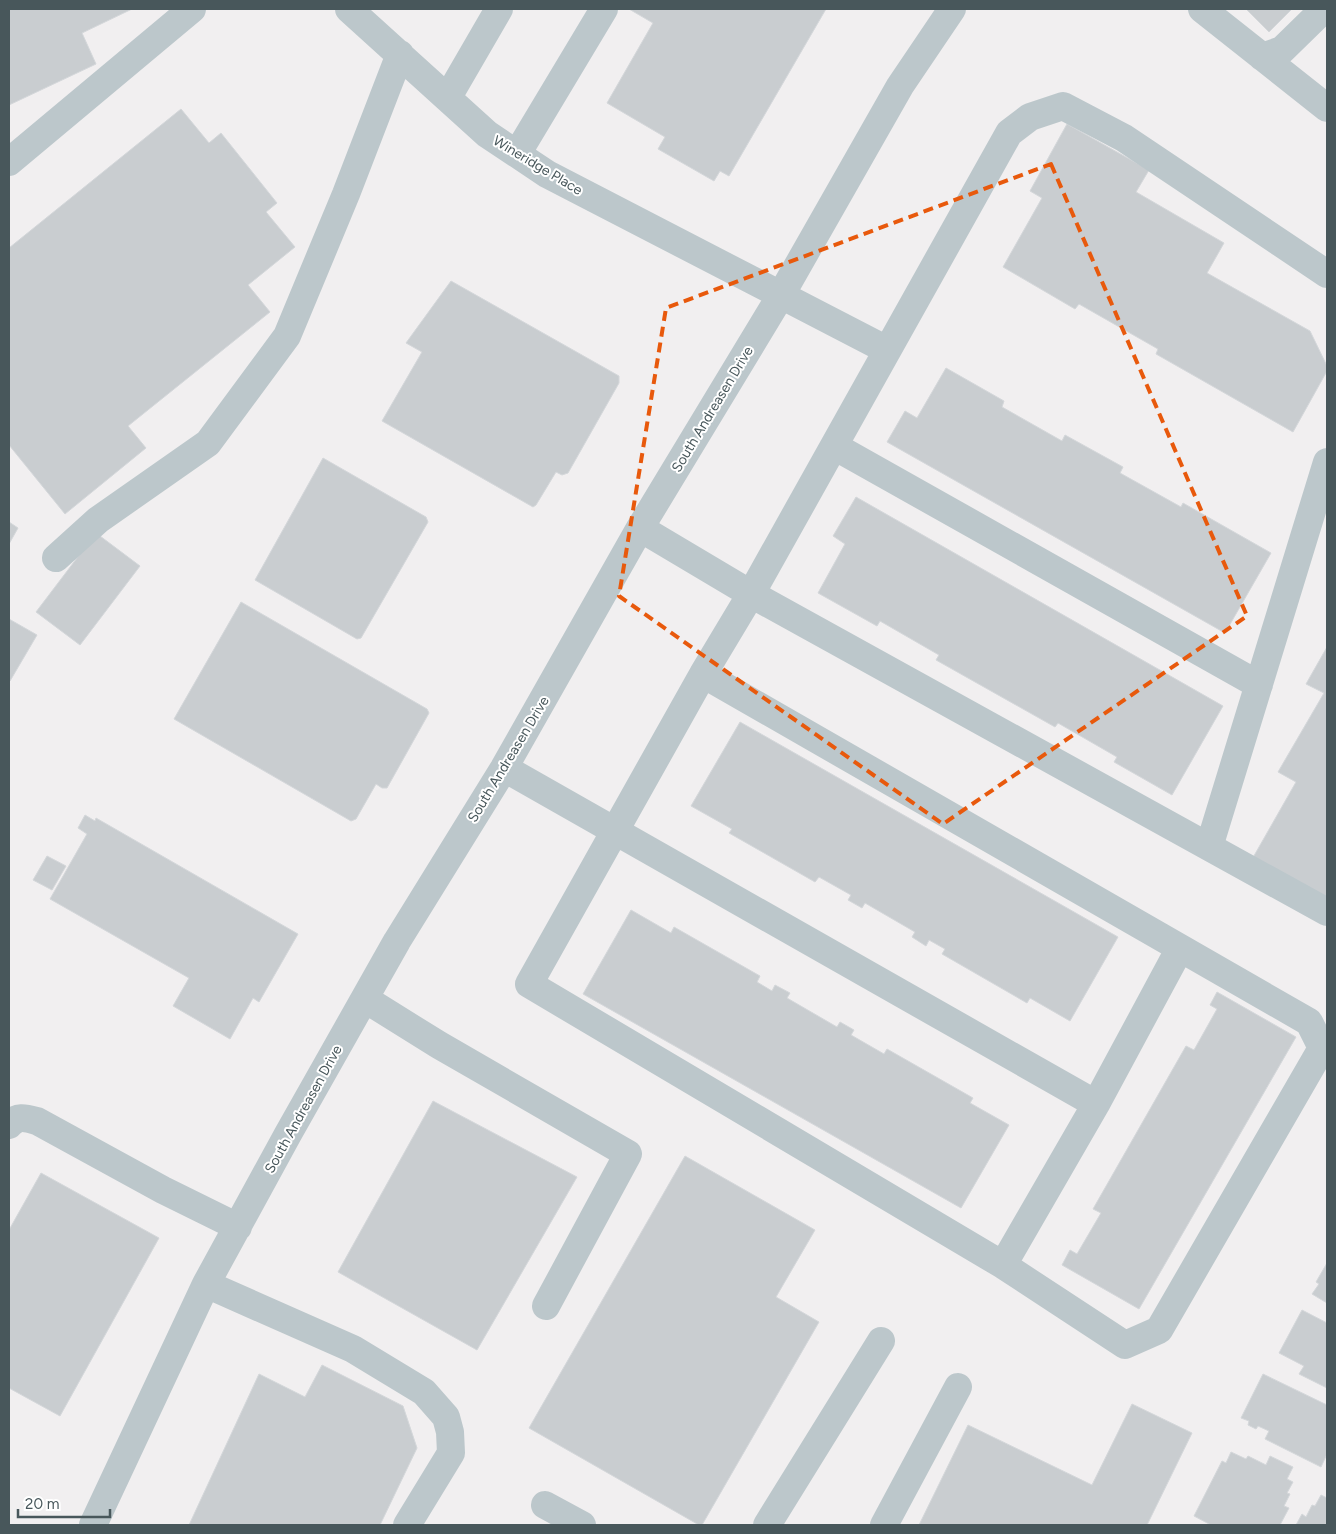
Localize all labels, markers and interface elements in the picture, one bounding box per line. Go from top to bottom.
street label: Wineridge Place [490,132,586,199]
street label: South Andreasen Drive [668,343,757,475]
street label: South Andreasen Drive [464,693,553,825]
street label: South Andreasen Drive [261,1042,346,1176]
scale bar [18,1486,110,1518]
text: 20 m [25,1495,59,1513]

